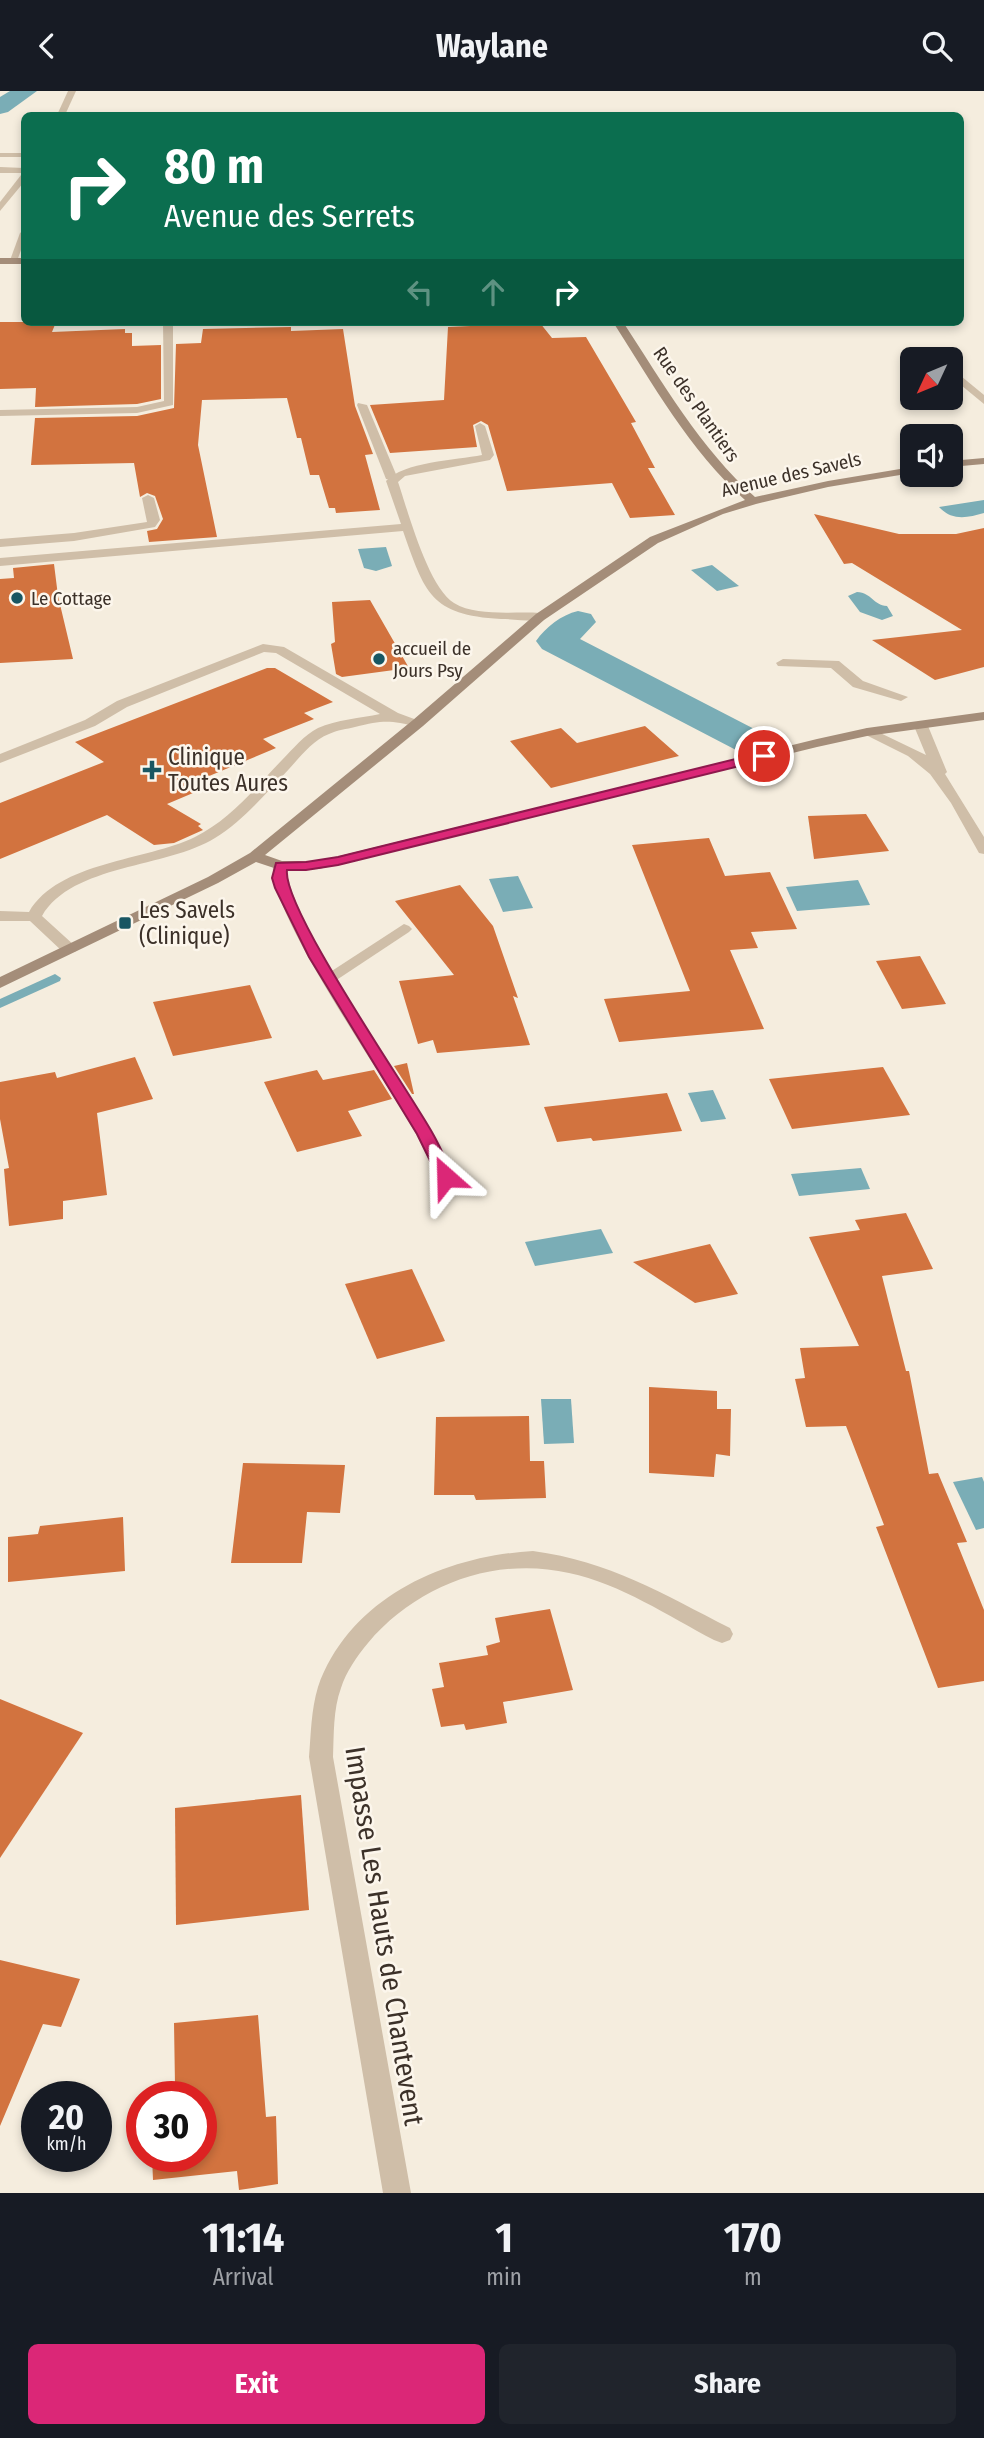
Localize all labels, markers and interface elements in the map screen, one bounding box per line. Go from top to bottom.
icon: back [28,27,66,65]
text: Waylane [436,27,548,65]
icon: search [918,27,956,65]
text: 80 m [164,137,264,196]
icon: right [49,140,140,231]
text: Avenue des Serrets [164,197,415,235]
icon: left [401,273,439,311]
icon: ahead [474,273,512,311]
icon: right [547,273,585,311]
street label: Rue des Plantiers [648,342,745,466]
north arrow [900,347,962,409]
map controls [900,347,963,487]
button: sound [900,424,963,487]
street label: Avenue des Savels [719,447,863,502]
place label: Le Cottage [31,587,112,610]
marker: Le Cottage [9,590,25,606]
place label: accueil de Jours Psy [393,637,471,682]
marker: accueil de Jours Psy [371,651,387,667]
pin [734,726,794,786]
icon: arrive [745,737,783,775]
place label: Clinique Toutes Aures [168,743,288,797]
marker: Clinique Toutes Aures [142,760,162,780]
place label: Les Savels (Clinique) [139,896,235,950]
marker: Les Savels (Clinique) [117,915,133,931]
position arrow [409,1140,483,1214]
street label: Impasse Les Hauts de Chantevent [338,1744,431,2129]
speed limit sign: 30 [126,2081,217,2172]
text: 20 [49,2096,84,2138]
text: km/h [46,2133,87,2155]
text: 11:14 [202,2213,284,2263]
text: 1 [495,2213,513,2263]
text: 170 [724,2213,782,2263]
text: Arrival [213,2263,274,2291]
text: min [486,2263,522,2291]
text: m [744,2263,762,2291]
button: Exit [28,2344,485,2424]
button: Share [499,2344,956,2424]

